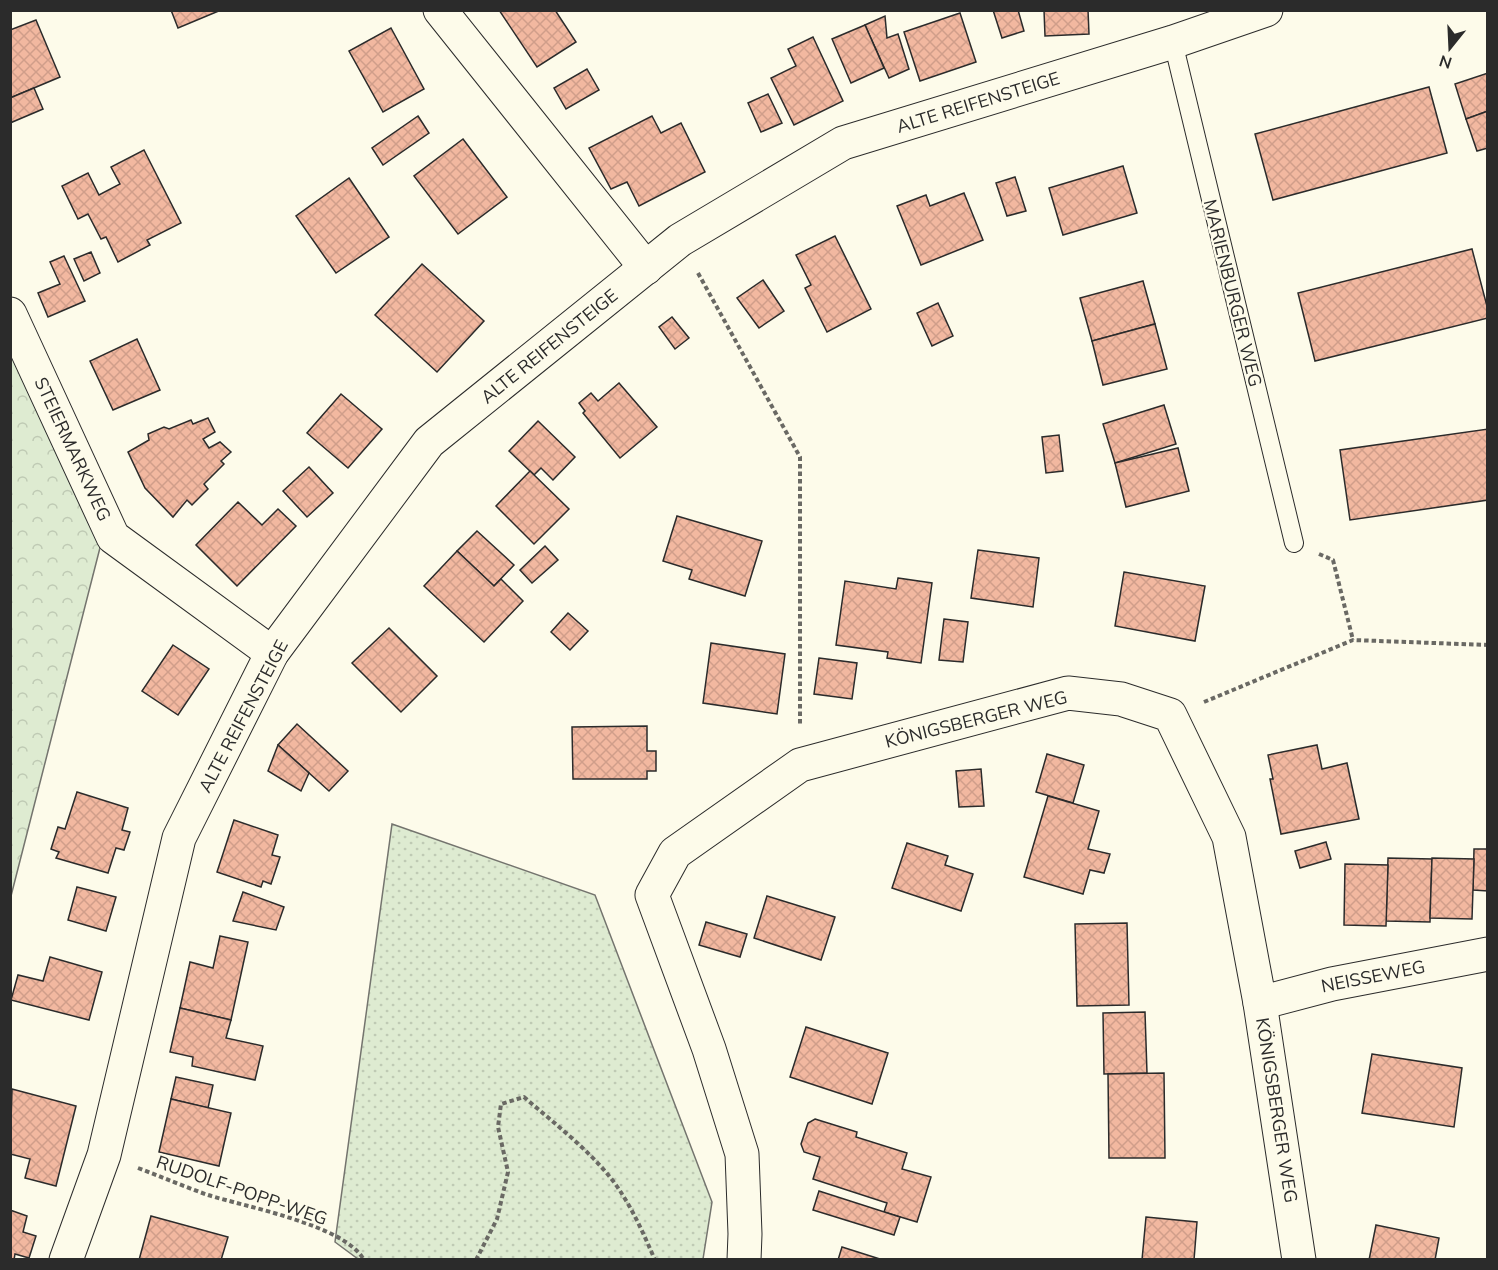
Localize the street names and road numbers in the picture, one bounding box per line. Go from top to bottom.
street label: ALTE REIFENSTEIGE [894,66,1062,138]
street label: MARIENBURGER WEG [1199,197,1267,389]
street label: ALTE REIFENSTEIGE [476,284,622,408]
street label: STEIERMARKWEG [30,373,116,525]
street label: ALTE REIFENSTEIGE [193,636,293,796]
street label: KÖNIGSBERGER WEG [882,685,1070,753]
street label: NEISSEWEG [1319,955,1427,997]
street label: KÖNIGSBERGER WEG [1251,1016,1303,1204]
street label: RUDOLF-POPP-WEG [153,1150,331,1230]

